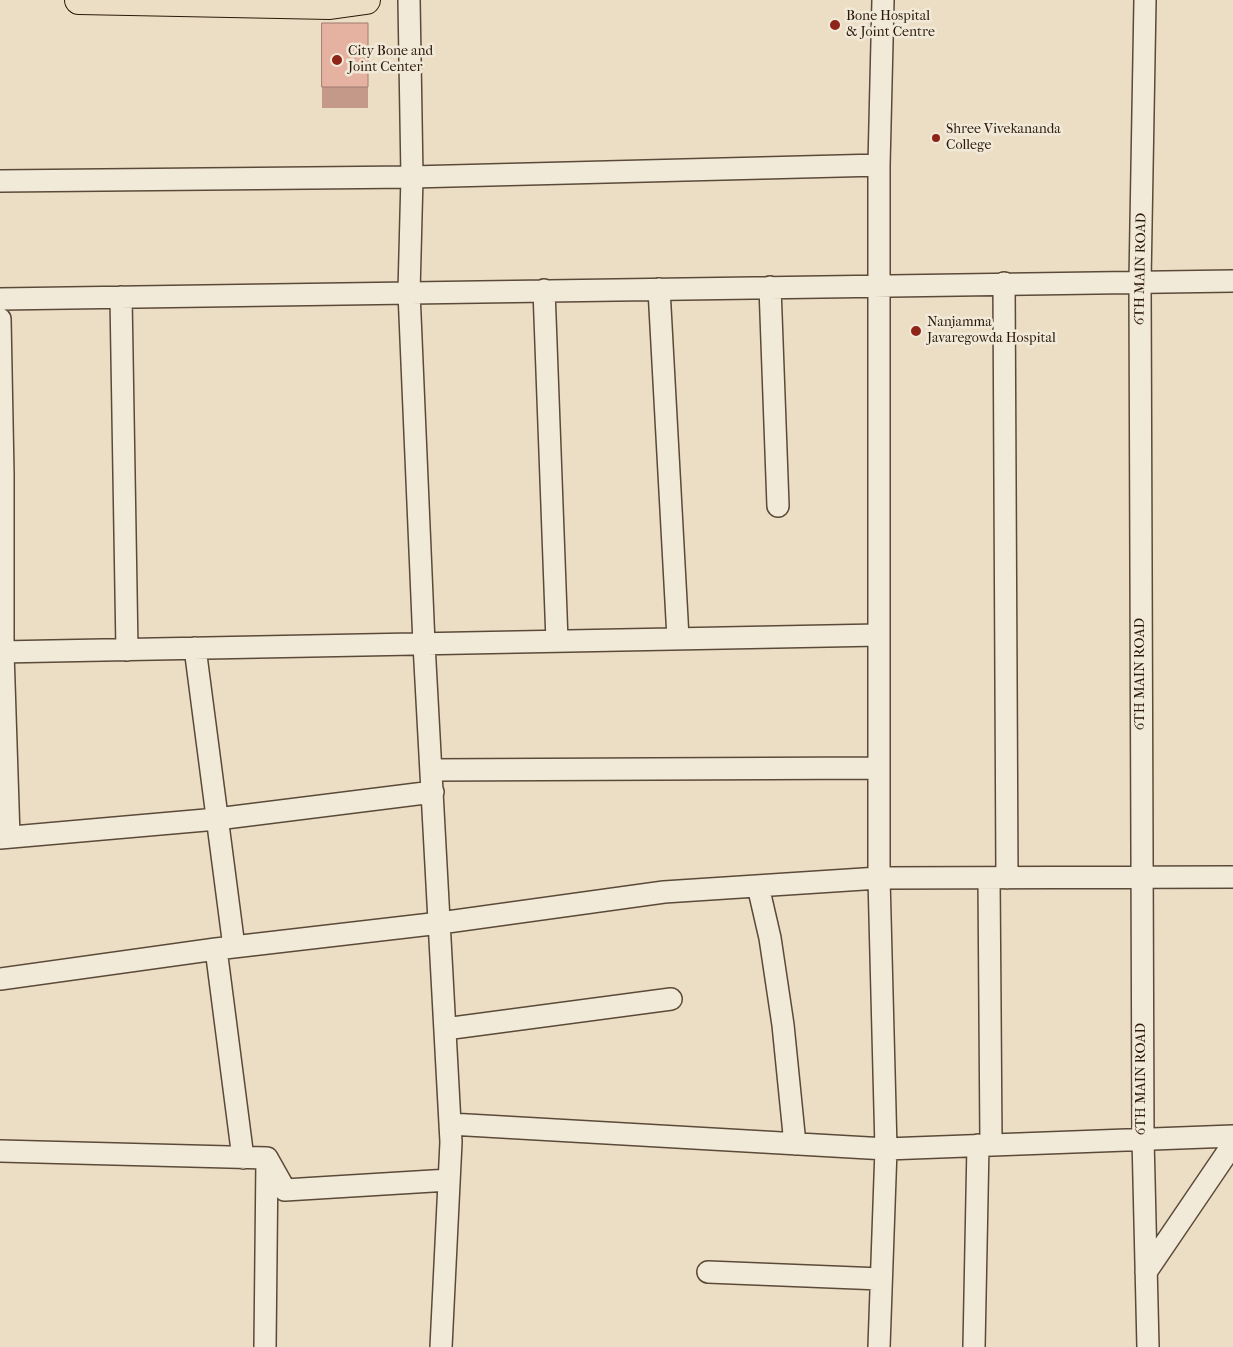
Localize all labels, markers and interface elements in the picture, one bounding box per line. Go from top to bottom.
place label: Bone Hospital & Joint Centre [846,9,935,41]
marker: Bone Hospital & Joint Centre [828,18,842,32]
place label: City Bone and Joint Center [348,44,433,76]
marker: City Bone and Joint Center [330,53,344,67]
place label: Shree Vivekananda College [946,122,1061,154]
marker: Shree Vivekananda College [930,132,942,144]
street label: 6TH MAIN ROAD [1132,213,1150,325]
place label: Nanjamma Javaregowda Hospital [927,315,1056,348]
marker: Nanjamma Javaregowda Hospital [909,324,923,338]
street label: 6TH MAIN ROAD [1133,618,1149,730]
street label: 6TH MAIN ROAD [1134,1023,1150,1135]

